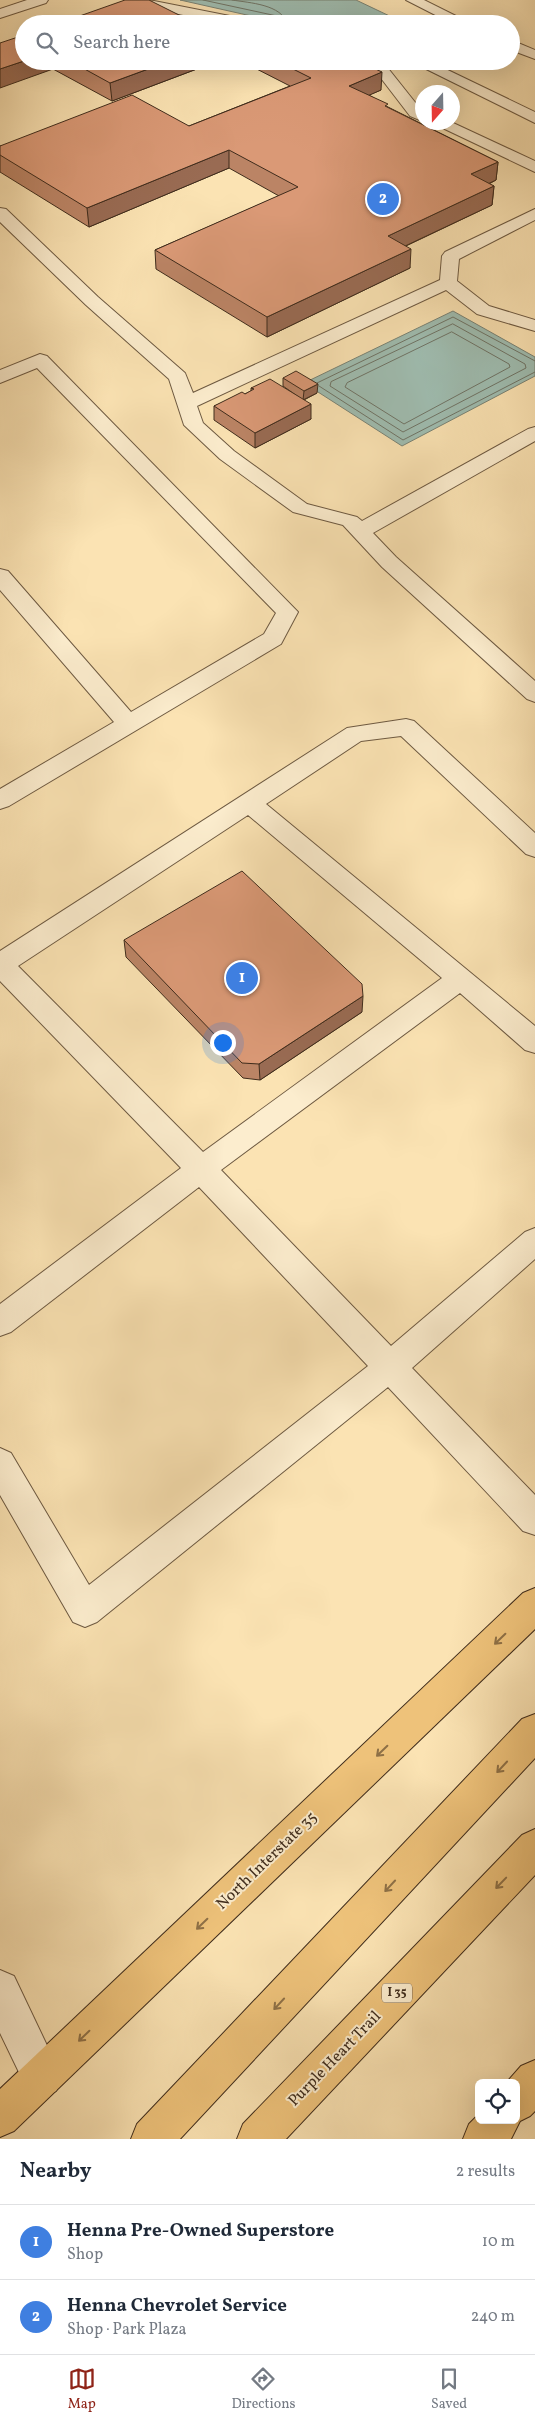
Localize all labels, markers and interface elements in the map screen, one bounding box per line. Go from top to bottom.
search box [15,15,520,70]
icon: search [33,29,61,57]
text: Search here [73,30,170,56]
north arrow [415,85,460,130]
pin: 2 [367,180,399,218]
pin: 1 [226,959,258,997]
your location [210,1030,236,1056]
one-way arrow [493,1633,506,1645]
one-way arrow [376,1745,389,1757]
one-way arrow [496,1761,508,1774]
street label: North Interstate 35 [212,1807,322,1915]
one-way arrow [495,1877,507,1889]
one-way arrow [384,1879,396,1892]
one-way arrow [195,1918,208,1930]
road number: I 35 [382,1984,412,2002]
one-way arrow [273,1998,285,2010]
street label: Purple Heart Trail [284,2006,387,2112]
one-way arrow [78,2030,91,2042]
map controls [475,2079,520,2124]
button: locate [475,2079,520,2124]
text: Nearby [20,2157,91,2186]
text: 2 results [456,2161,515,2183]
text: Henna Pre-Owned Superstore [67,2218,334,2244]
text: 1 [33,2231,39,2253]
text: 10 m [482,2231,515,2253]
text: Shop [67,2244,103,2266]
text: Henna Chevrolet Service [67,2293,287,2319]
text: 2 [32,2306,40,2328]
text: 240 m [471,2306,515,2328]
text: Shop · Park Plaza [67,2319,187,2341]
tab: Map [68,2365,96,2414]
tab: Directions [231,2365,296,2414]
tab: Saved [431,2365,467,2414]

